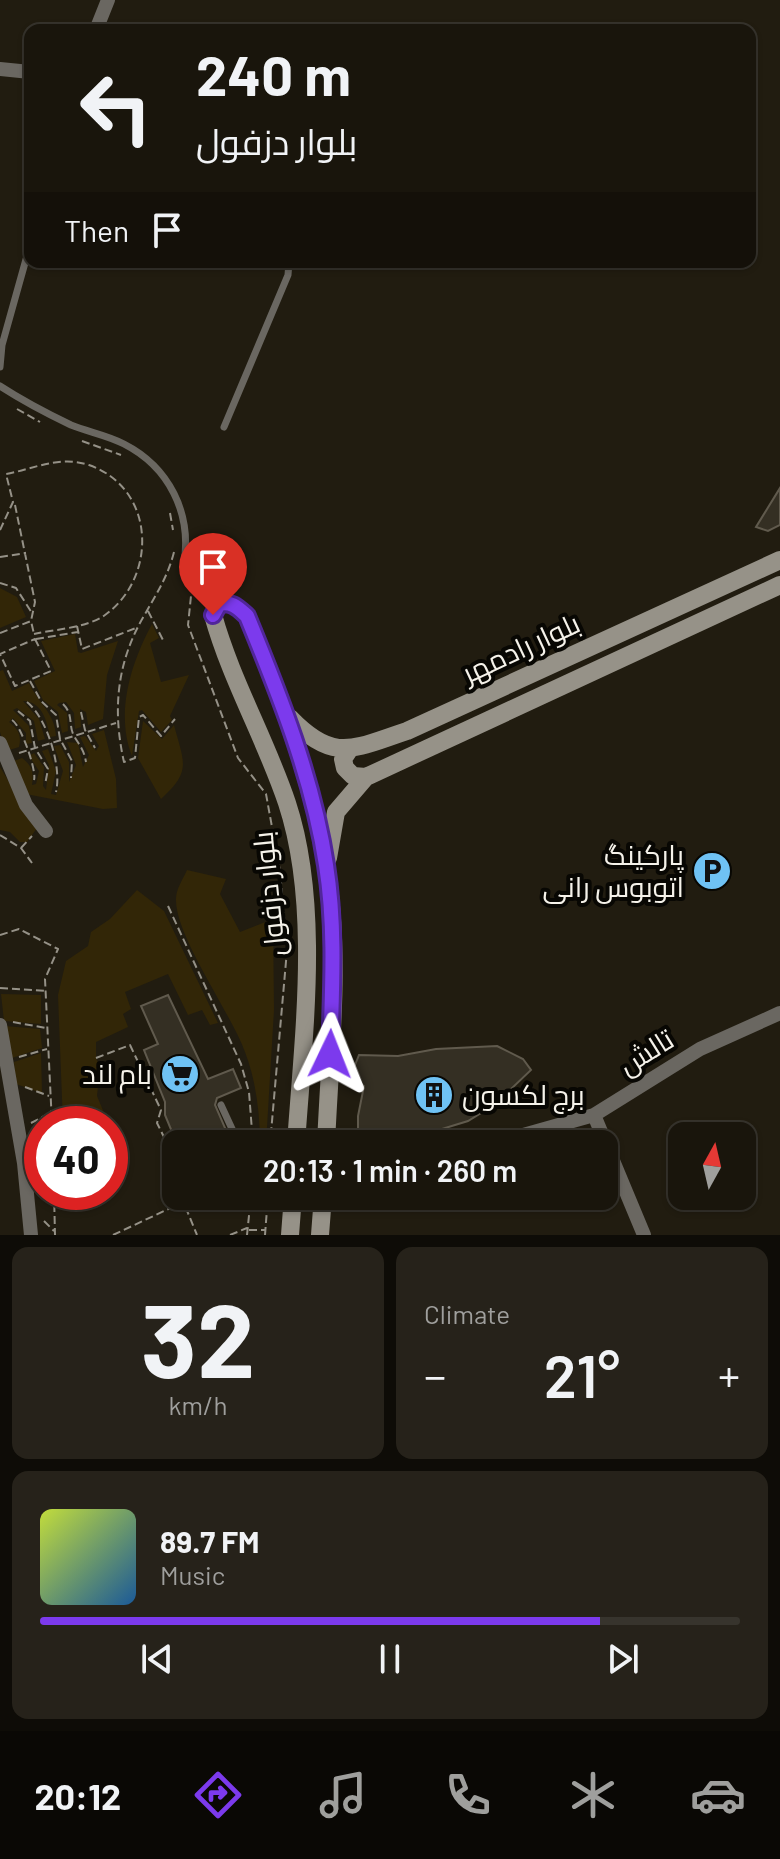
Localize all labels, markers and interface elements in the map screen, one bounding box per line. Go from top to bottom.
text: 240 m [196,40,351,107]
icon: left [64,56,168,160]
text: بلوار دزفول [196,119,357,162]
icon: arrive [145,208,189,252]
text: Then [64,212,129,248]
pin [179,533,247,615]
icon: arrive [191,545,235,589]
street label: بلوار رادمهر [454,605,585,691]
street label: بلوار دزفول [245,830,292,958]
place label: پارکینگ اتوبوس رانی [543,837,685,904]
parking icon: پارکینگ اتوبوس رانی [691,850,733,892]
position arrow [288,1012,372,1096]
street label: تالش [612,1021,680,1082]
supermarket icon: بام لند [159,1053,201,1095]
place label: بام لند [82,1056,152,1094]
building icon: برج لکسون [413,1074,455,1116]
place label: برج لکسون [462,1077,585,1114]
speed limit sign: 40 [24,1106,128,1210]
north arrow [668,1122,756,1210]
map controls [668,1122,756,1210]
text: 20:13 · 1 min · 260 m [263,1152,517,1188]
text: 32 [141,1274,255,1399]
text: Climate [424,1298,510,1329]
text: 21° [544,1338,620,1410]
text: − [424,1348,446,1401]
text: + [718,1348,740,1401]
text: km/h [169,1389,227,1420]
text: 89.7 FM [160,1523,259,1559]
text: Music [160,1559,225,1590]
icon: previous [135,1637,179,1681]
icon: pause [368,1637,412,1681]
icon: next [601,1637,645,1681]
icon: directions [190,1767,246,1823]
icon: music [315,1767,371,1823]
icon: phone [440,1767,496,1823]
icon: climate [565,1767,621,1823]
icon: car [690,1767,746,1823]
text: 20:12 [34,1774,121,1817]

